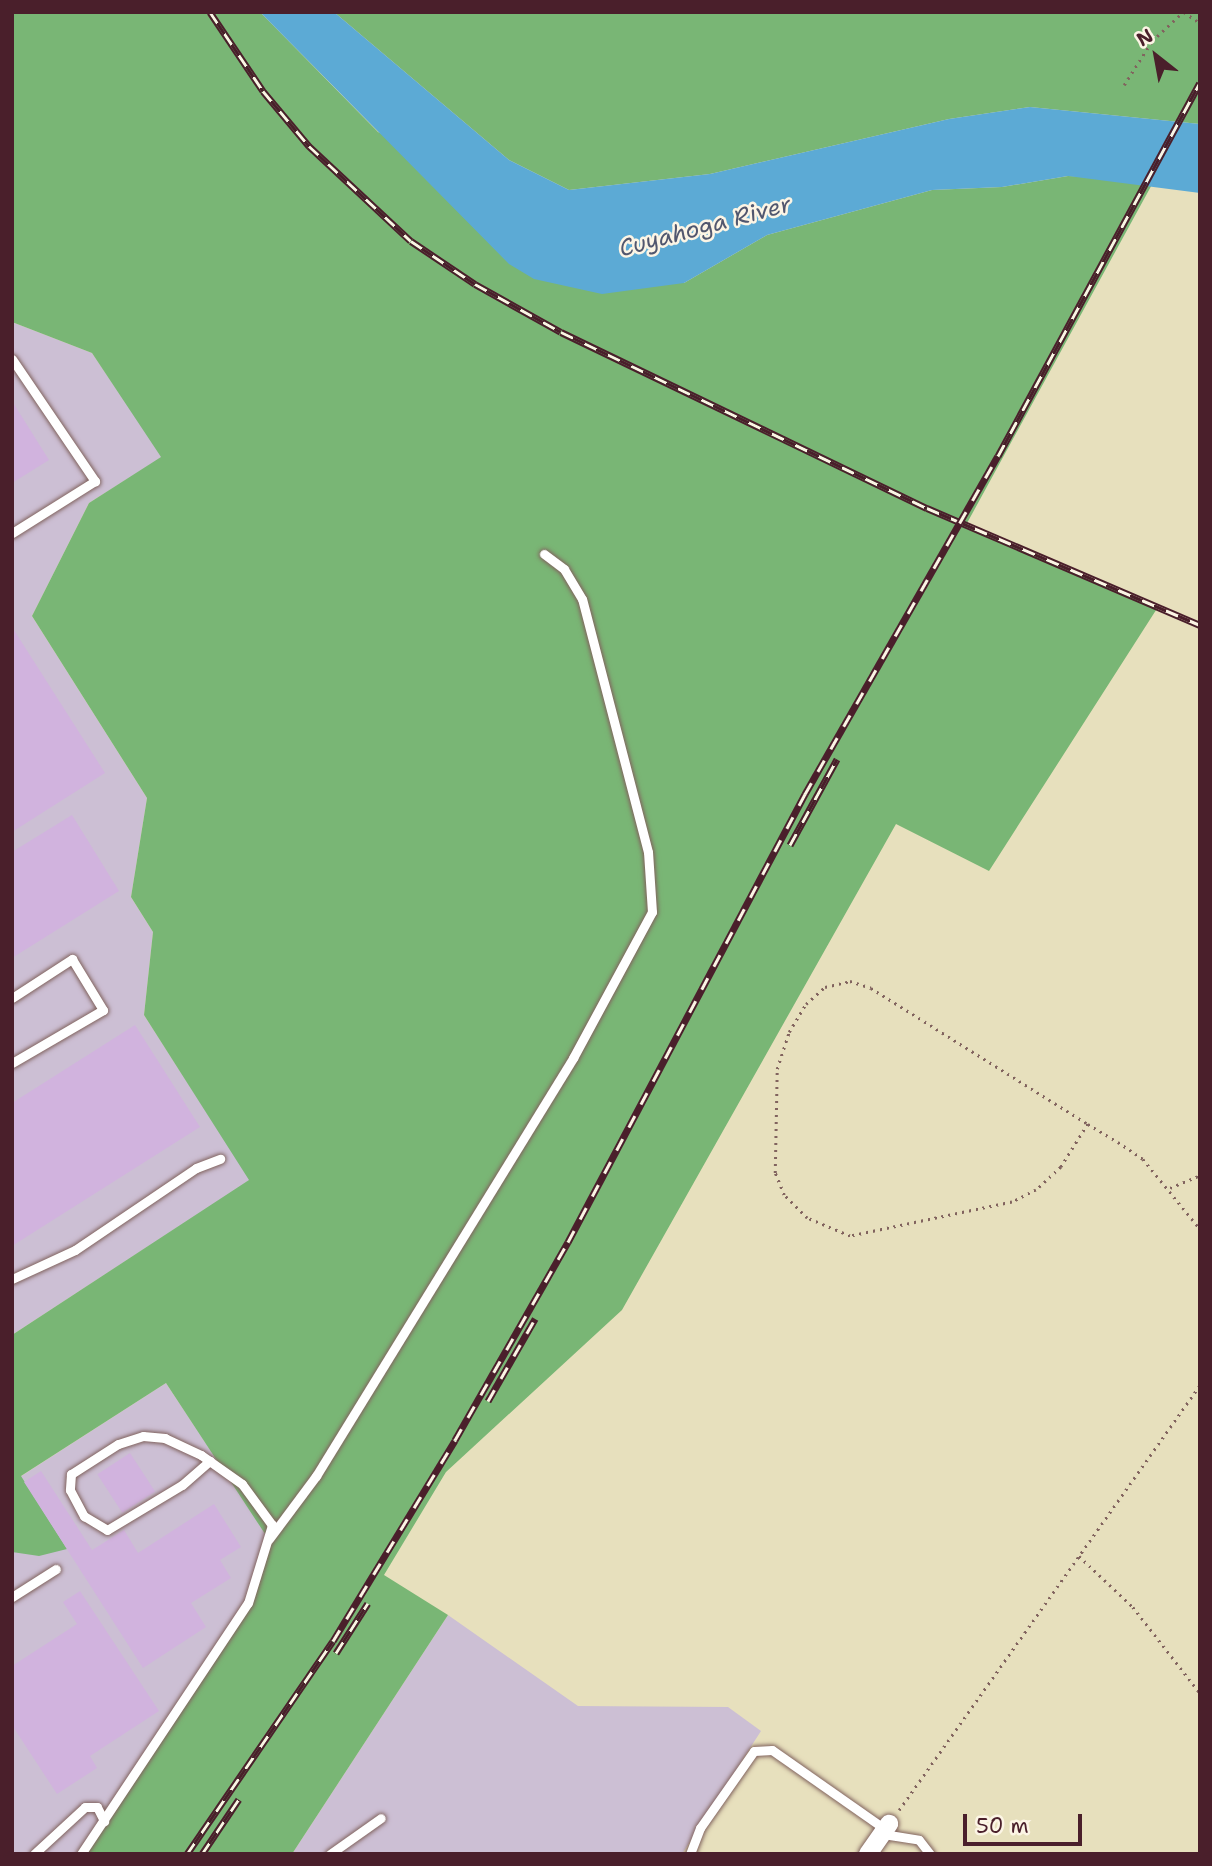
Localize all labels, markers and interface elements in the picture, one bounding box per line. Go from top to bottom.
north arrow [1121,21,1191,91]
text: N [1132,23,1158,52]
water label: Cuyahoga River [616,190,794,262]
scale bar [967,1800,1086,1844]
text: 50 m [976,1812,1029,1840]

